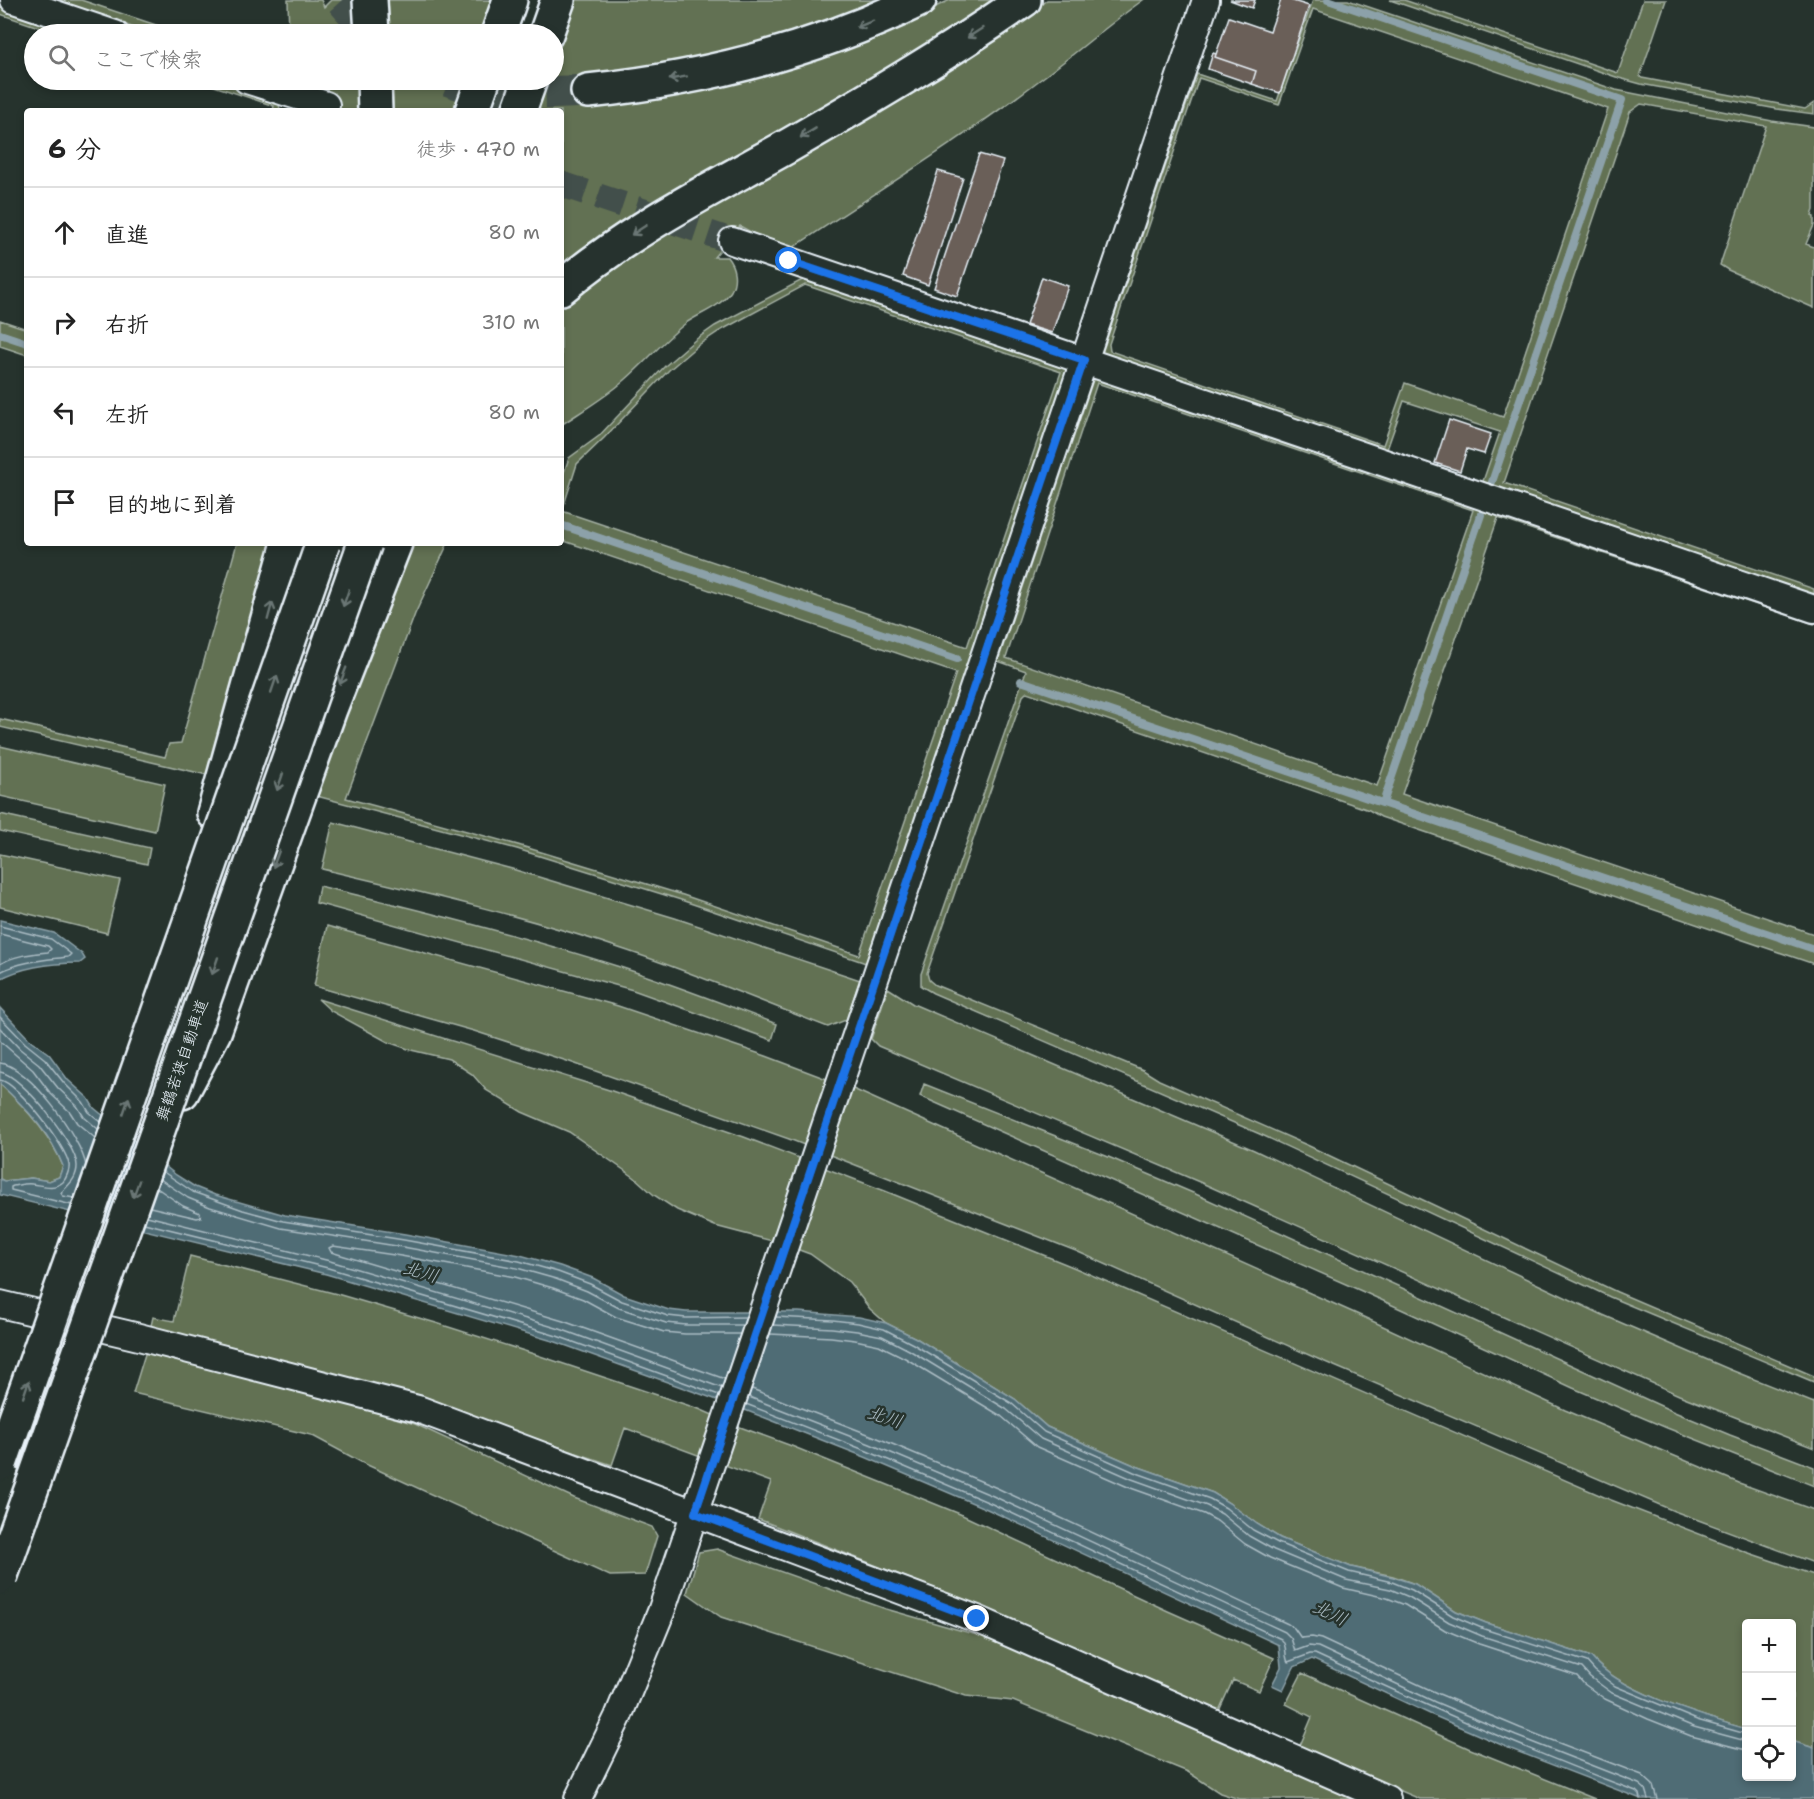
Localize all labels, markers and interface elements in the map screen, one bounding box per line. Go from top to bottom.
one-way arrow [856,19,875,30]
search box [24,24,564,90]
one-way arrow [967,27,984,39]
icon: search [45,41,78,74]
text: ここで検索 [93,45,203,74]
one-way arrow [669,73,689,84]
one-way arrow [800,128,817,140]
text: 6 分 [48,131,101,166]
text: 徒歩 · 470 m [417,136,540,162]
icon: ahead [48,216,81,249]
text: 80 m [488,219,540,245]
text: 直進 [105,220,149,249]
one-way arrow [631,224,648,236]
route start [775,247,801,273]
icon: right [48,306,81,339]
text: 310 m [481,309,540,335]
text: 右折 [105,310,149,339]
icon: left [48,396,81,429]
text: 80 m [488,399,540,425]
text: 左折 [105,400,149,429]
icon: arrive [48,486,81,519]
text: 目的地に到着 [105,490,237,519]
one-way arrow [339,588,350,607]
one-way arrow [265,601,276,620]
one-way arrow [336,666,347,684]
one-way arrow [269,675,280,694]
one-way arrow [274,772,285,791]
one-way arrow [270,849,281,868]
one-way arrow [209,956,220,975]
street label: 舞鶴若狭自動車道 [151,996,213,1124]
one-way arrow [121,1097,132,1116]
one-way arrow [130,1179,141,1198]
water label: 北川 [400,1256,442,1288]
one-way arrow [22,1380,33,1399]
water label: 北川 [864,1400,906,1434]
water label: 北川 [1309,1595,1351,1631]
route end [963,1605,989,1631]
map controls [1742,1619,1796,1781]
button: + [1742,1619,1796,1673]
button: − [1742,1673,1796,1727]
button: locate [1742,1727,1796,1781]

